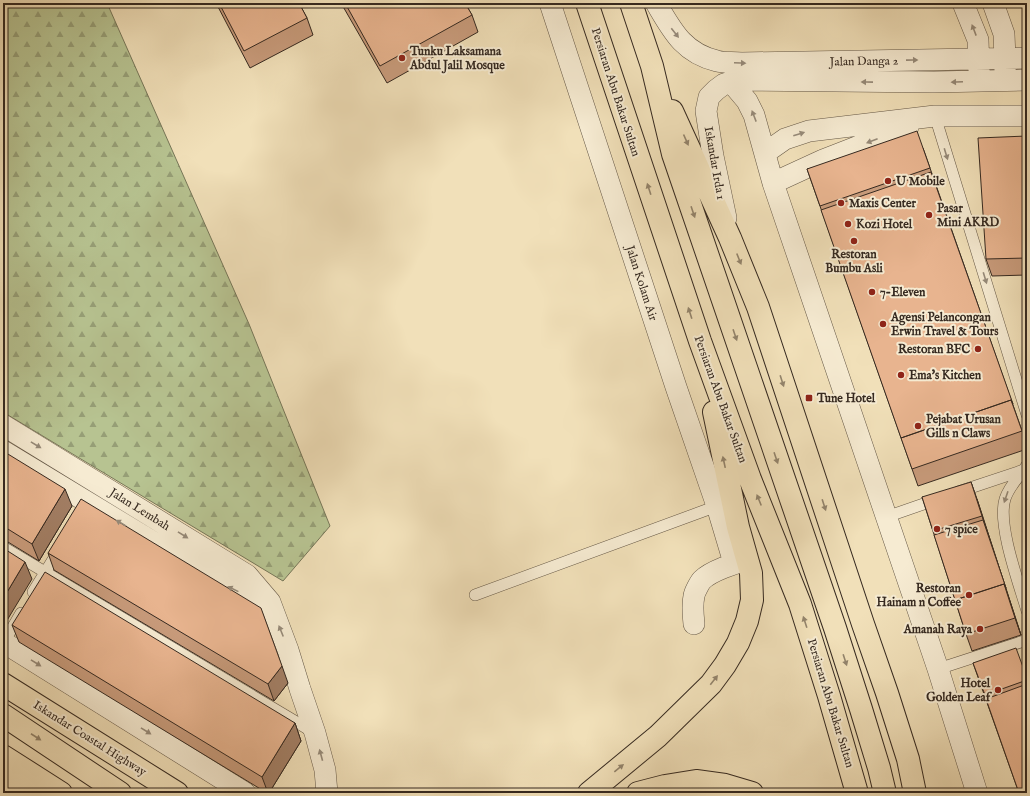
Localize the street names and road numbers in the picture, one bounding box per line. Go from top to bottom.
street label: Persiaran Abu Bakar Sultan [588,26,644,159]
street label: Jalan Danga 2 [828,53,899,71]
street label: Iskandar Irda 1 [701,125,728,201]
street label: Jalan Kolam Air [621,242,661,324]
street label: Persiaran Abu Bakar Sultan [691,333,751,465]
street label: Jalan Lembah [104,484,173,535]
street label: Persiaran Abu Bakar Sultan [804,637,858,770]
street label: Iskandar Coastal Highway [30,697,149,779]

